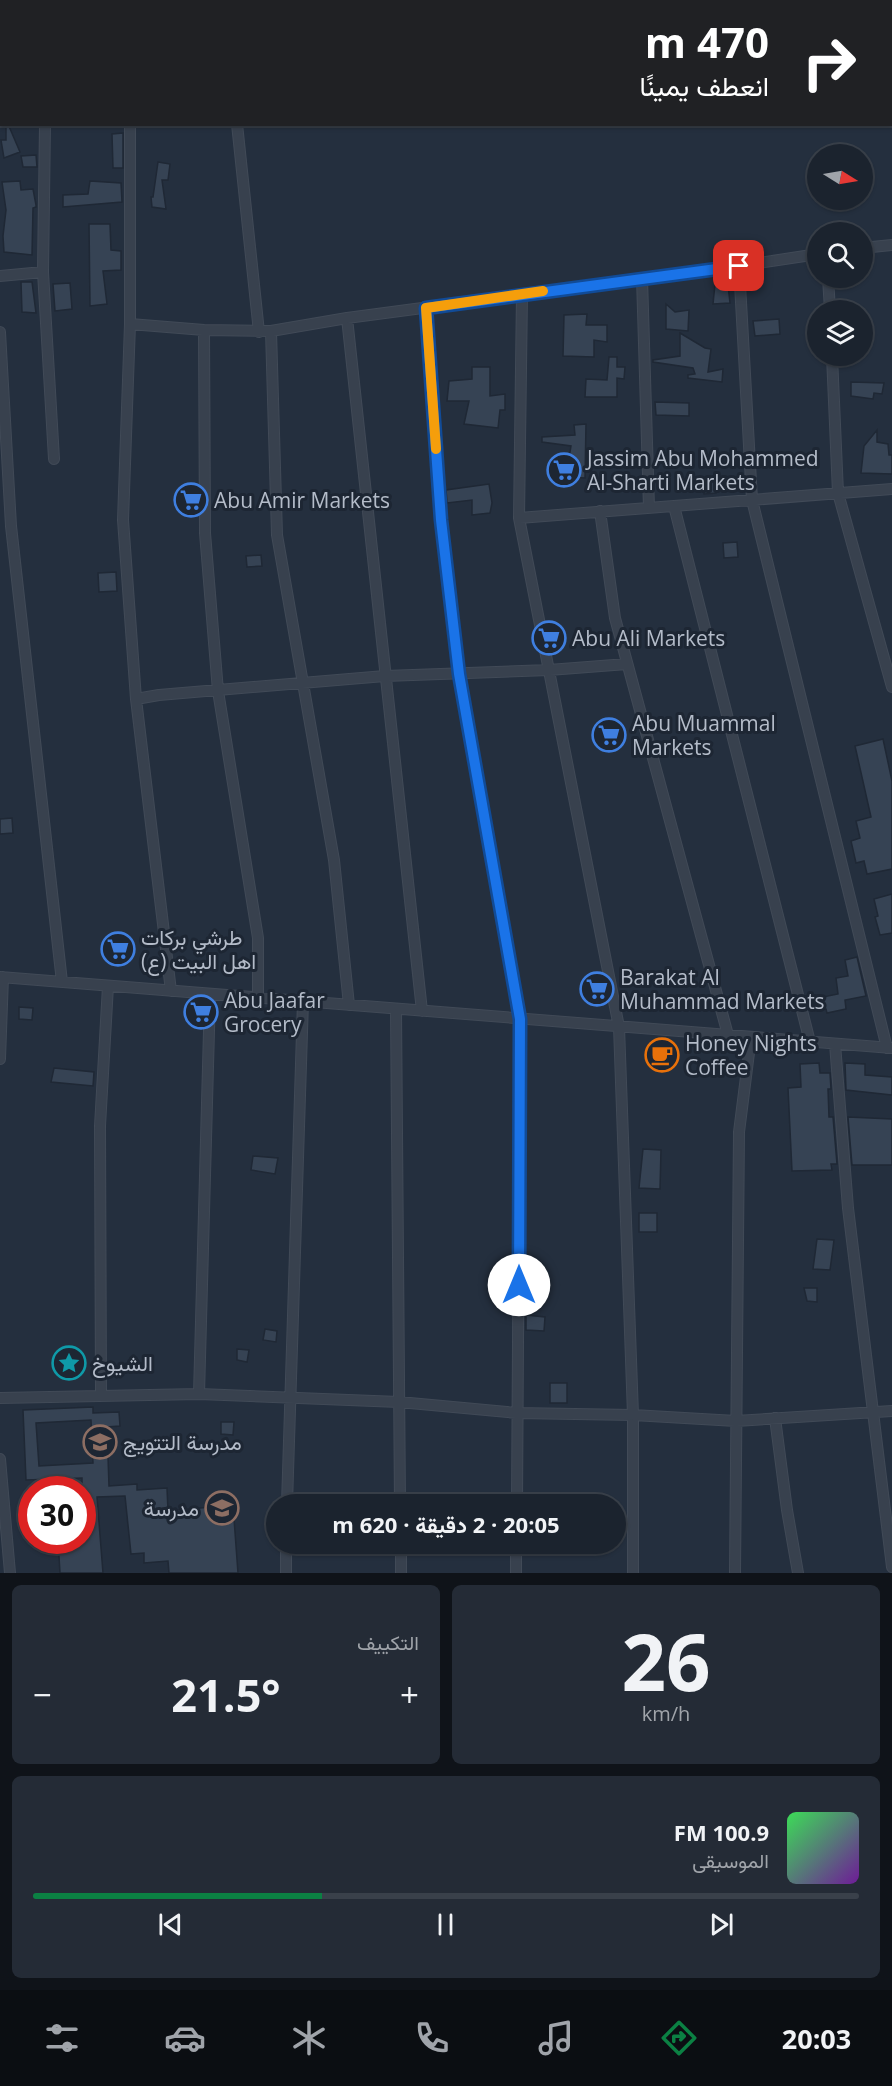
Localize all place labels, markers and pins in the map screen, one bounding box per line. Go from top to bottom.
pin [713,240,764,291]
place label: Jassim Abu Mohammed Al-Sharti Markets [585,444,819,496]
supermarket icon: Jassim Abu Mohammed Al-Sharti Markets [546,452,582,488]
supermarket icon: Abu Amir Markets [173,482,209,518]
place label: Abu Amir Markets [214,486,390,514]
supermarket icon: Abu Ali Markets [531,620,567,656]
place label: Abu Ali Markets [572,624,725,652]
place label: Abu Muammal Markets [632,709,776,761]
supermarket icon: Abu Muammal Markets [591,717,627,753]
place label: طرشي بركات اهل البيت (ع) [141,923,256,976]
supermarket icon: طرشي بركات اهل البيت (ع) [100,931,136,967]
place label: Barakat Al Muhammad Markets [620,963,825,1015]
supermarket icon: Barakat Al Muhammad Markets [579,971,615,1007]
place label: Abu Jaafar Grocery [224,986,325,1038]
supermarket icon: Abu Jaafar Grocery [183,994,219,1030]
place label: Honey Nights Coffee [685,1029,817,1081]
cafe icon: Honey Nights Coffee [644,1037,680,1073]
place icon: الشيوخ [51,1345,87,1381]
place label: الشيوخ [92,1349,153,1378]
school or university icon: مدرسة التتويج [82,1424,118,1460]
place label: مدرسة التتويج [123,1428,242,1457]
school or university icon: مدرسة [204,1490,240,1526]
place label: مدرسة [144,1494,199,1522]

